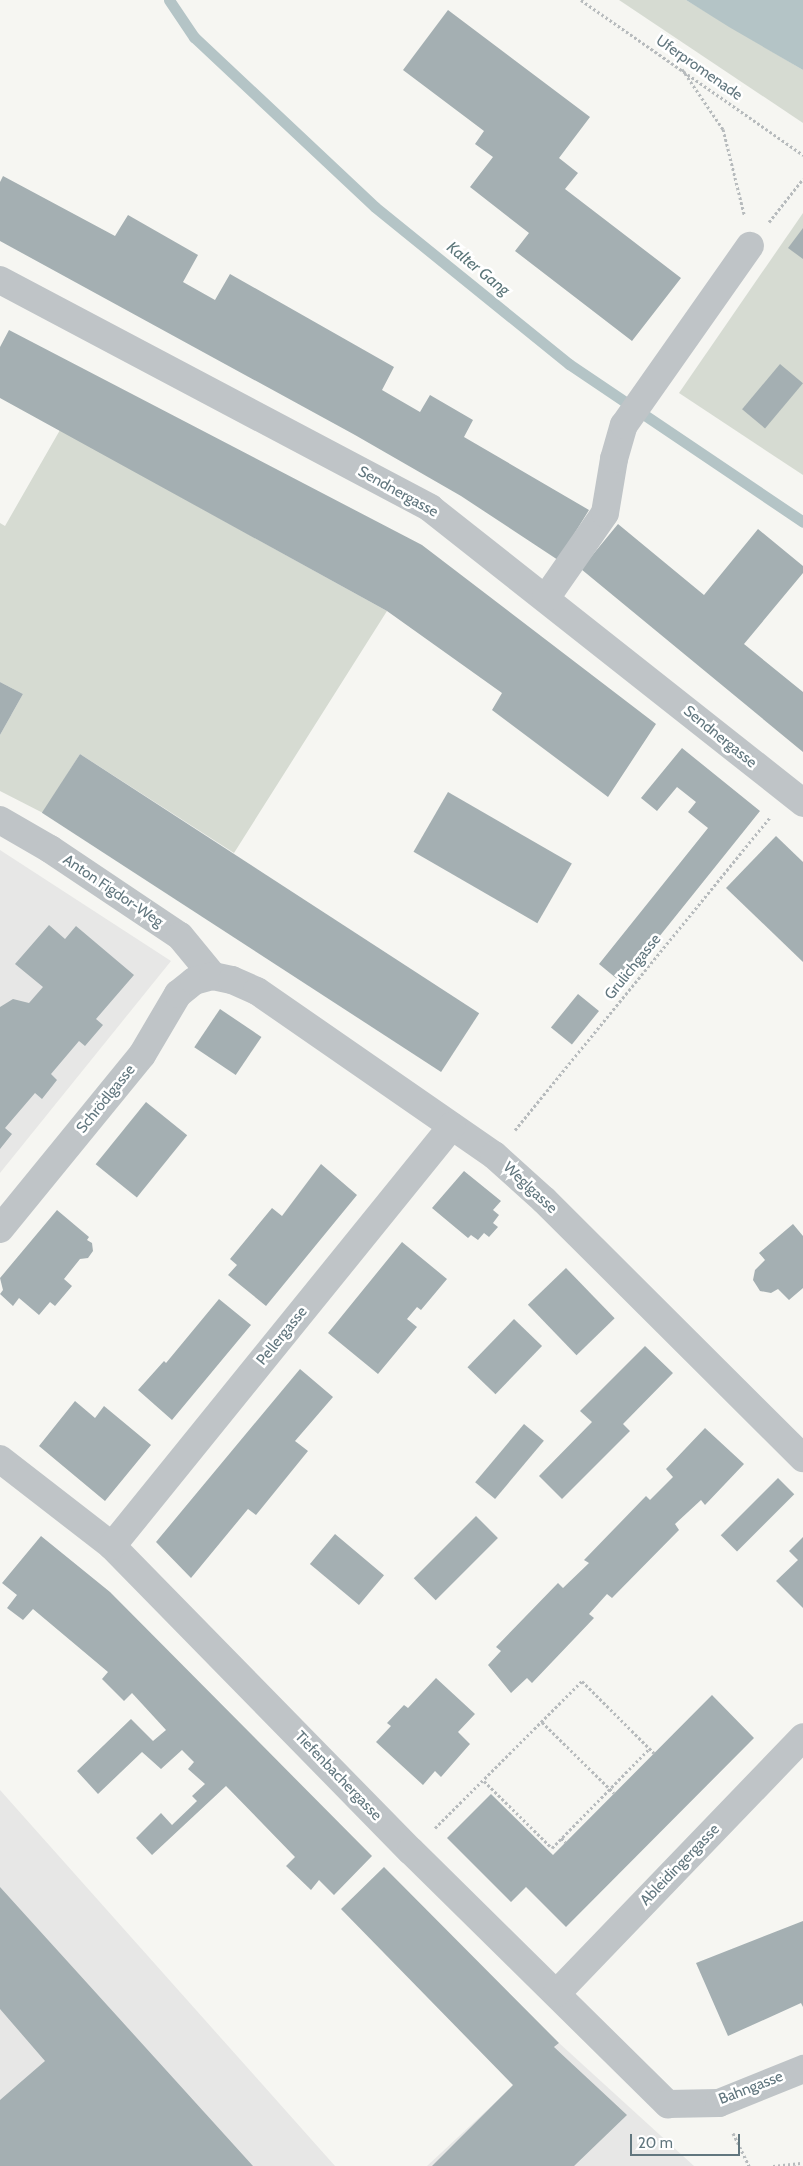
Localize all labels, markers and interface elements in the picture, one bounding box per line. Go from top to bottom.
street label: Uferpromenade [652,31,746,105]
water label: Kalter Gang [443,238,513,300]
street label: Sendnergasse [355,463,441,521]
street label: Sendnergasse [680,702,760,772]
street label: Anton Figdor-Weg [60,851,166,931]
street label: Grulichgasse [601,931,665,1003]
street label: Schrödlgasse [73,1061,139,1137]
street label: Weglgasse [499,1159,561,1217]
street label: Pellergasse [253,1303,311,1369]
street label: Tiefenbachergasse [291,1728,385,1824]
street label: Ableidingergasse [637,1820,723,1910]
street label: Bahngasse [716,2068,786,2108]
scale bar [633,2124,743,2156]
text: 20 m [638,2134,673,2152]

